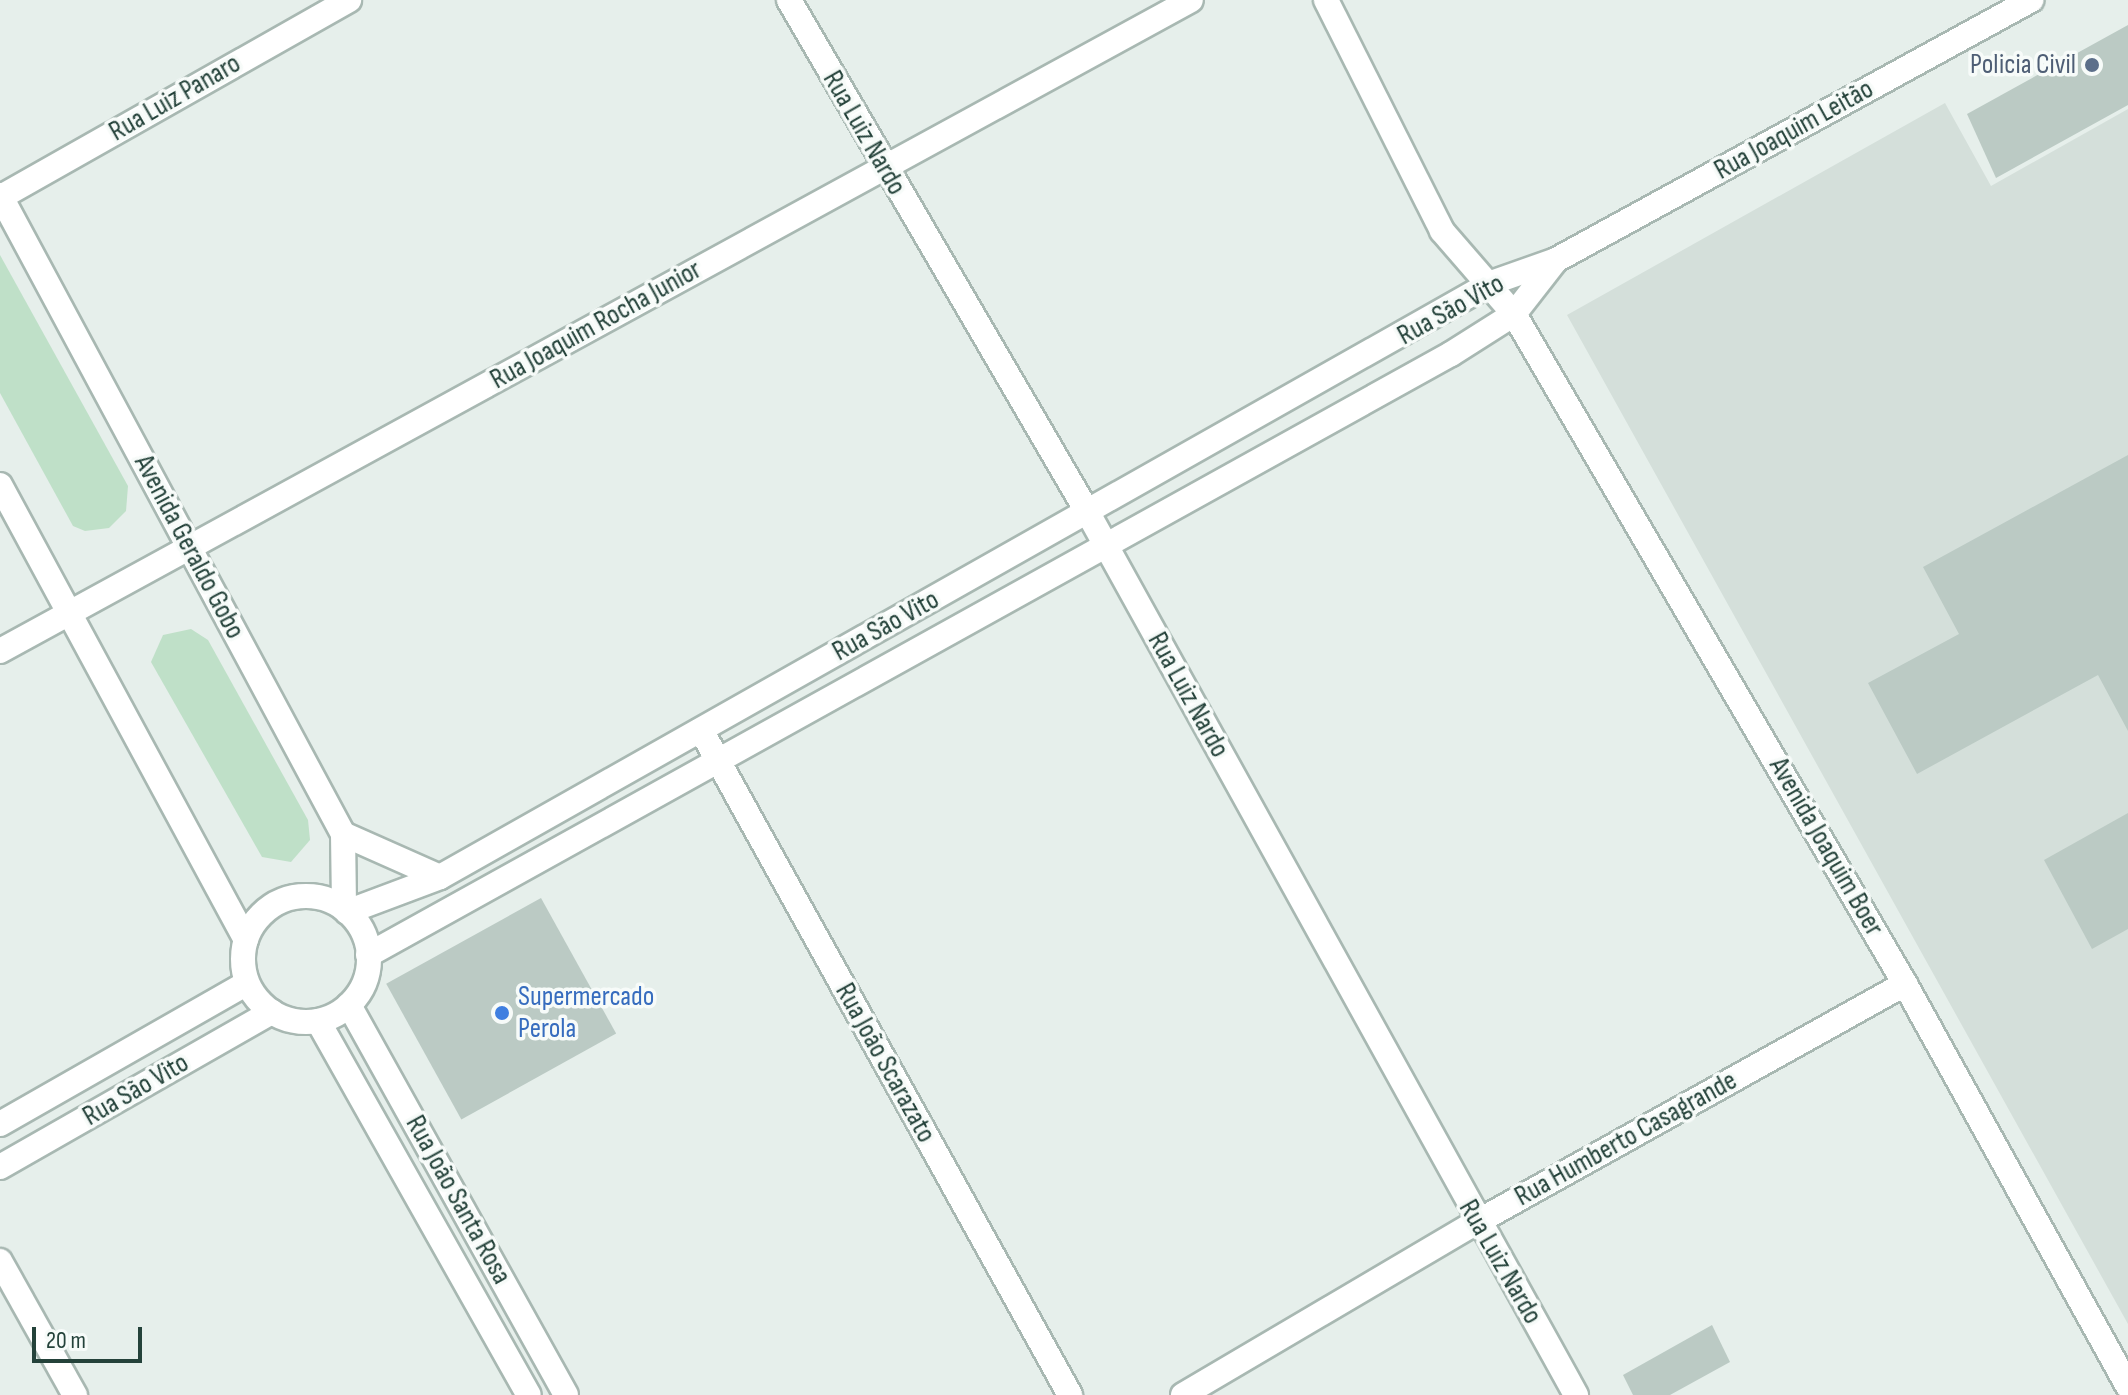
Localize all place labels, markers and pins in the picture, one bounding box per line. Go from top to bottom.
place label: Policia Civil [1970,48,2076,82]
marker: Policia Civil [2083,56,2101,74]
place label: Supermercado Perola [518,980,654,1046]
marker: Supermercado Perola [493,1004,511,1022]

